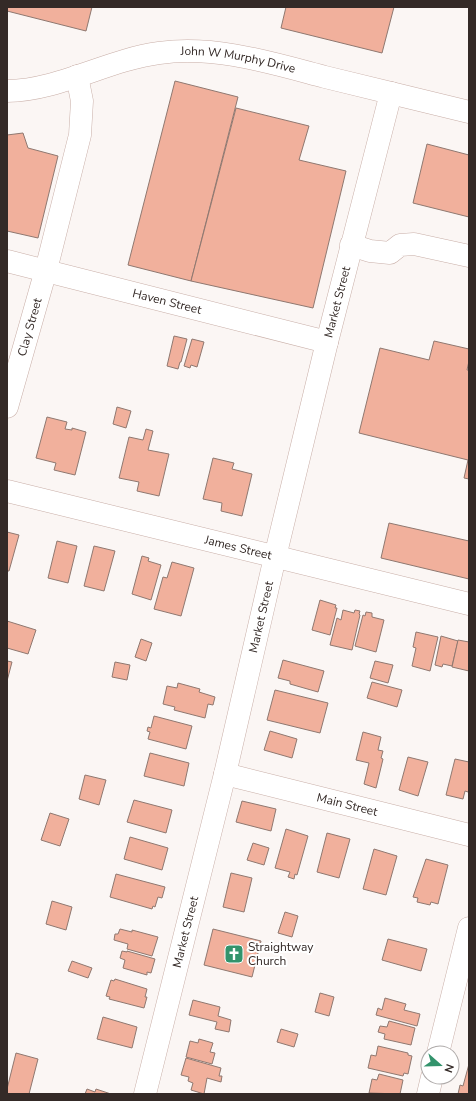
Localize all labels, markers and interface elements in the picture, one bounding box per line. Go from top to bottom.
street label: John W Murphy Drive [179,43,297,77]
street label: Market Street [320,264,354,340]
street label: Haven Street [131,285,204,318]
street label: Clay Street [14,295,46,358]
street label: James Street [202,531,274,564]
street label: Market Street [245,579,277,654]
street label: Main Street [315,789,380,820]
street label: Market Street [169,894,202,969]
place label: Straightway Church [248,939,314,969]
church icon: Straightway Church [223,943,245,965]
north arrow [420,1045,460,1085]
text: N [440,1062,457,1075]

